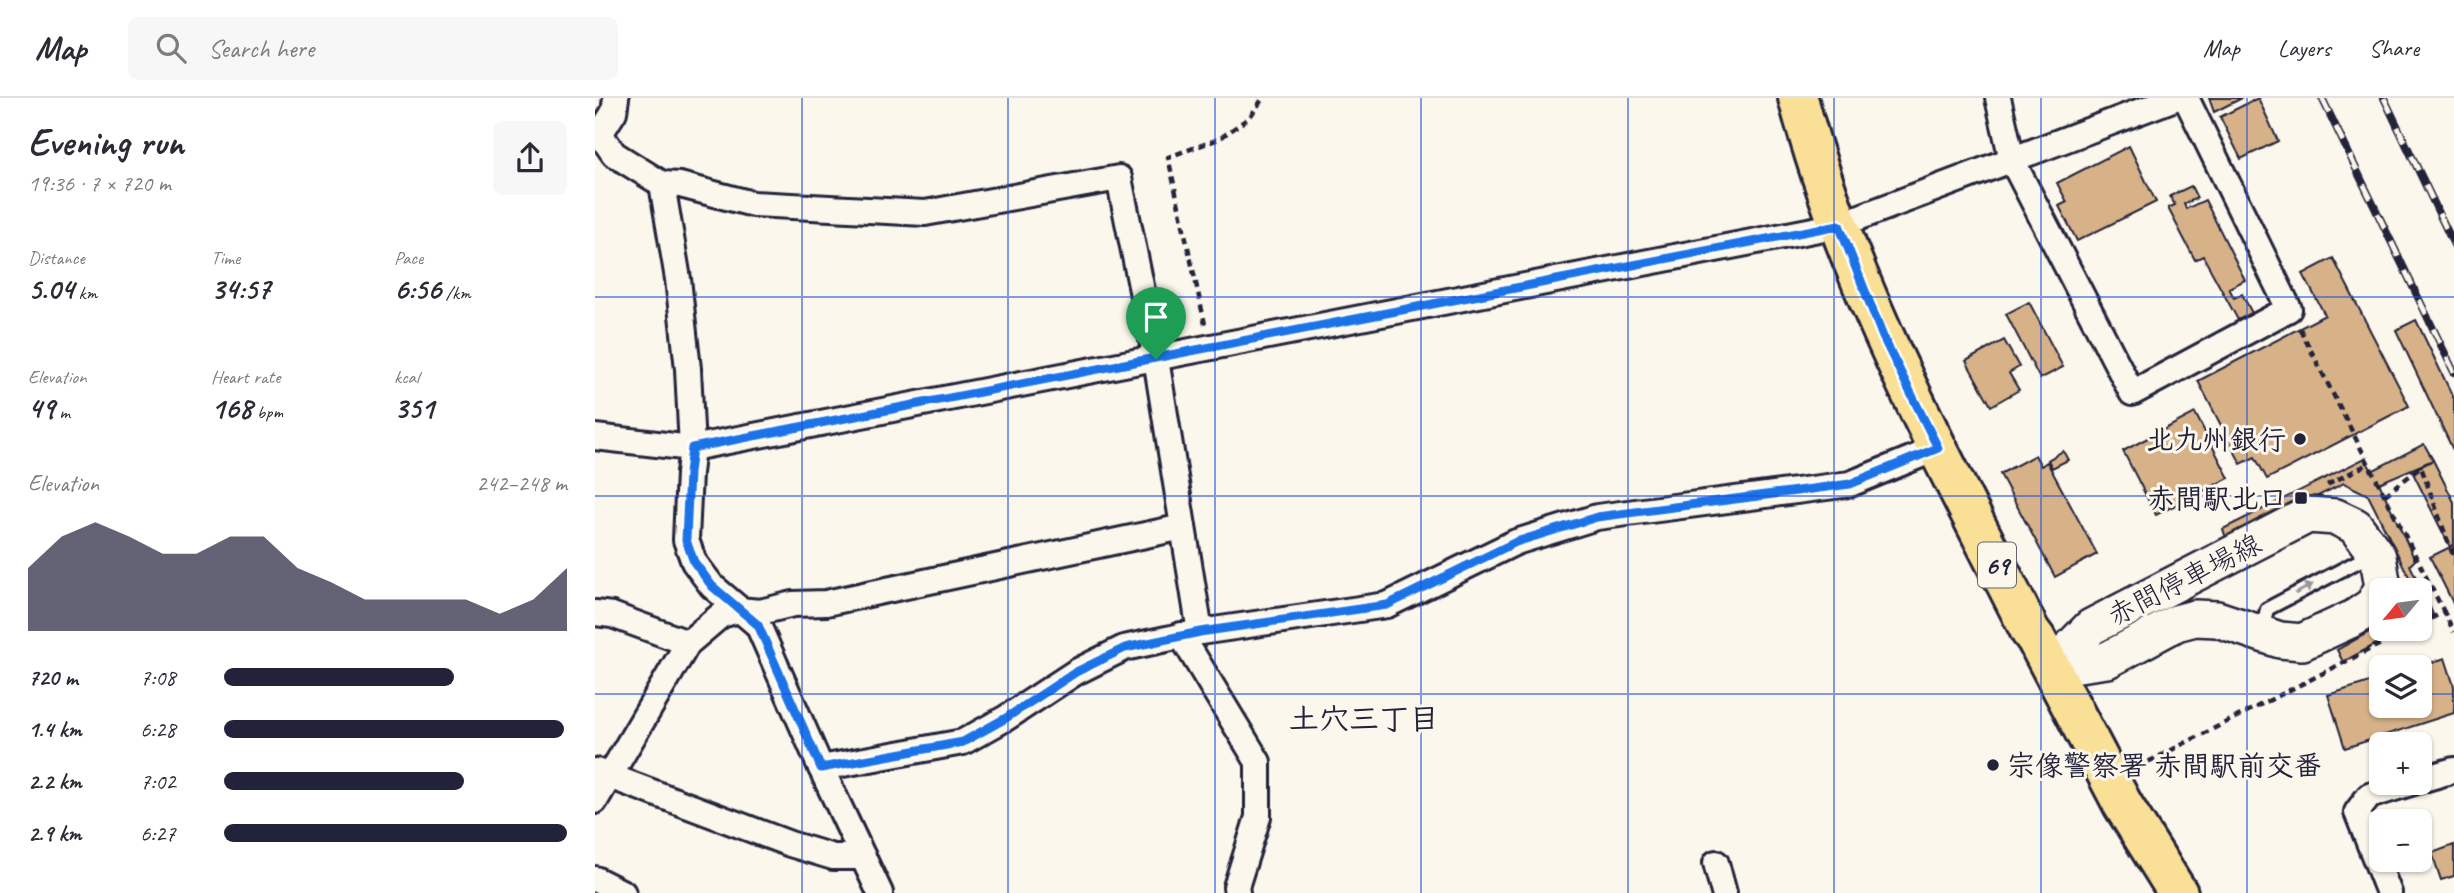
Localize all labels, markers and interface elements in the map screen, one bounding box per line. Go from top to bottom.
search box [128,17,618,80]
text: Map [35,27,86,69]
icon: search [152,29,190,67]
text: Search here [208,32,314,65]
text: Map [2203,33,2240,63]
text: Layers [2278,33,2331,63]
text: Share [2369,33,2419,63]
text: Evening run [28,119,184,166]
button: share [493,121,567,195]
text: 19:36 · 7 × 720 m [28,169,171,198]
text: Distance [28,246,85,270]
text: Time [211,246,240,270]
text: Pace [394,246,423,270]
text: 5.04 [28,270,74,308]
text: 34:57 [211,270,270,308]
text: 6:56 [394,270,441,308]
text: km [74,281,97,305]
text: /km [441,281,471,305]
pin [1126,287,1186,359]
icon: arrive [1137,298,1175,336]
text: Elevation [28,365,86,389]
text: Heart rate [211,365,280,389]
text: kcal [394,365,419,389]
text: 49 [28,389,55,427]
text: 168 [211,389,252,427]
text: 351 [394,389,434,427]
text: m [55,400,70,424]
text: bpm [252,400,283,424]
place label: 北九州銀行 [2146,422,2286,457]
marker: 北九州銀行 [2292,431,2308,447]
text: Elevation [28,469,99,498]
text: 242–248 m [476,469,567,498]
place label: 赤間駅北口 [2147,481,2287,516]
marker: 赤間駅北口 [2293,490,2309,506]
street label: 赤間停車場線 [2101,526,2267,633]
road number: 69 [1978,542,2016,587]
north arrow [2369,578,2433,640]
map controls [2369,578,2432,872]
one-way arrow [2295,583,2314,595]
button: layers [2369,655,2432,718]
text: 720 m [28,663,78,692]
text: 7:08 [140,663,176,692]
district label: 土穴三丁目 [1289,700,1439,738]
text: 1.4 km [28,715,82,744]
text: 6:28 [140,715,176,744]
button: + [2369,732,2432,795]
place label: 宗像警察署 赤間駅前交番 [2007,748,2322,783]
marker: 宗像警察署 赤間駅前交番 [1985,757,2001,773]
text: 2.2 km [28,767,82,796]
text: 7:02 [140,767,176,796]
button: − [2369,809,2432,872]
text: 2.9 km [28,819,81,848]
text: 6:27 [140,819,176,848]

